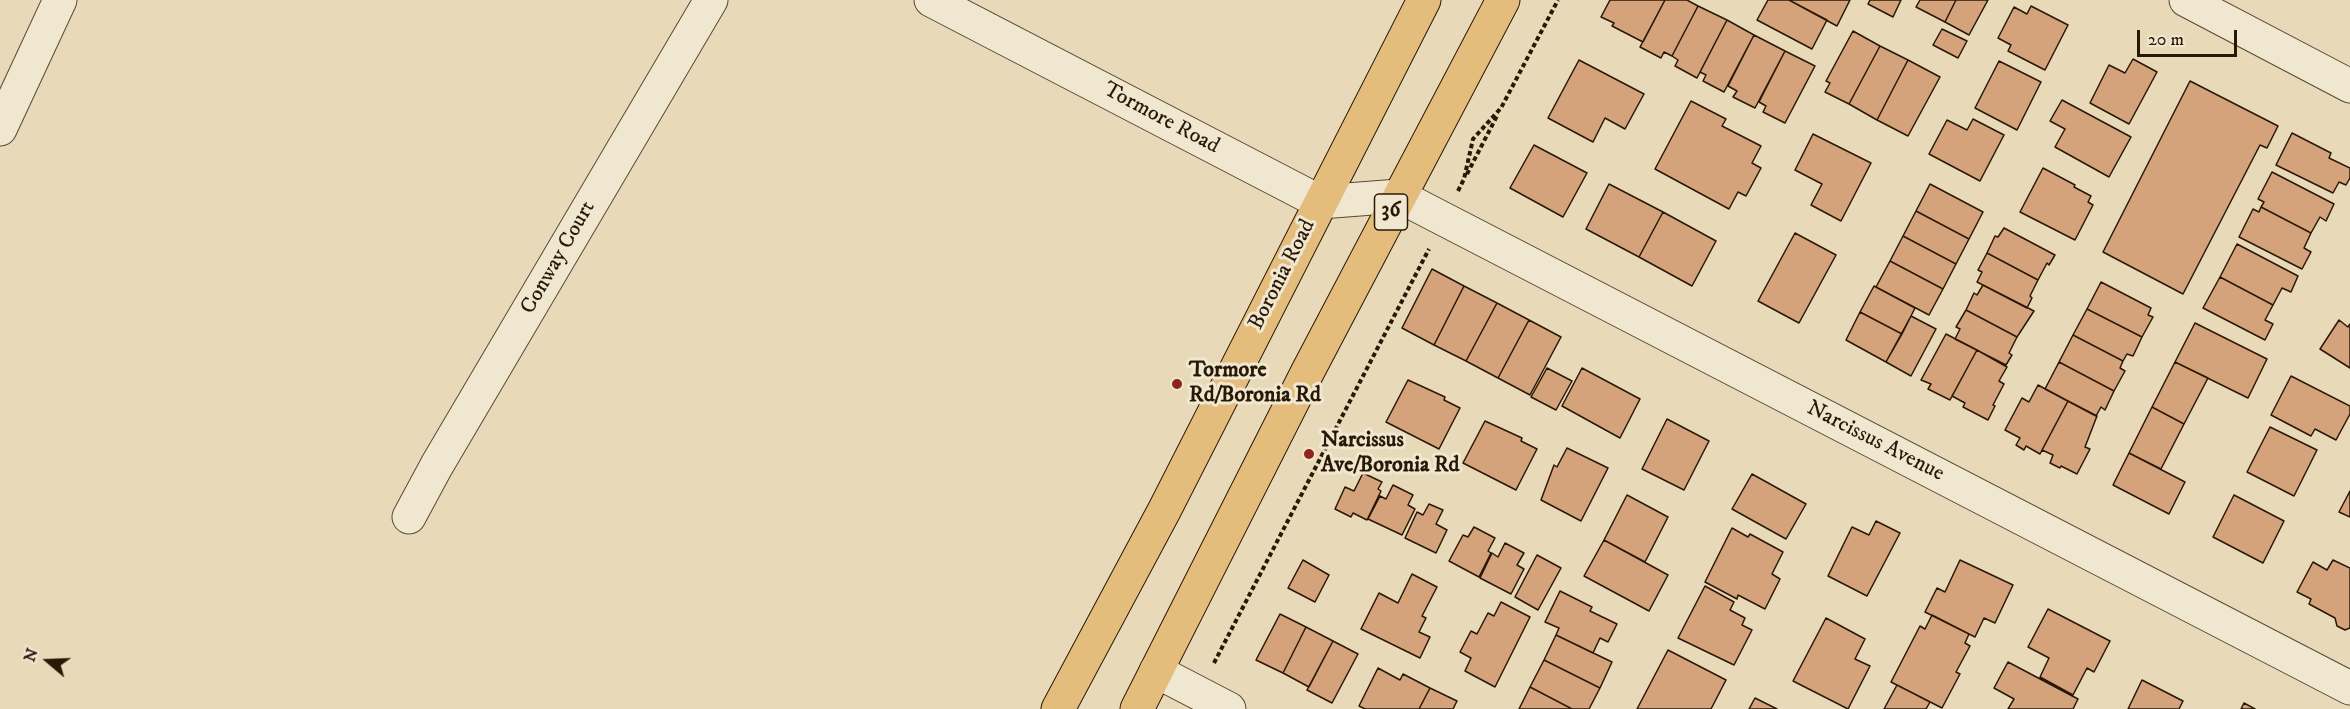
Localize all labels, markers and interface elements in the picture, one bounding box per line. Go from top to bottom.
scale bar [2140,18,2240,56]
text: 20 m [2148,29,2184,51]
street label: Tormore Road [1098,77,1224,161]
road number: 36 [1374,194,1408,230]
street label: Conway Court [516,197,602,319]
street label: Boronia Road [1244,215,1322,335]
place label: Tormore Rd/Boronia Rd [1189,358,1321,410]
marker: Tormore Rd/Boronia Rd [1170,377,1184,391]
street label: Narcissus Avenue [1802,396,1948,488]
place label: Narcissus Ave/Boronia Rd [1321,428,1460,480]
marker: Narcissus Ave/Boronia Rd [1302,447,1316,461]
north arrow [18,631,78,691]
text: N [19,646,43,665]

